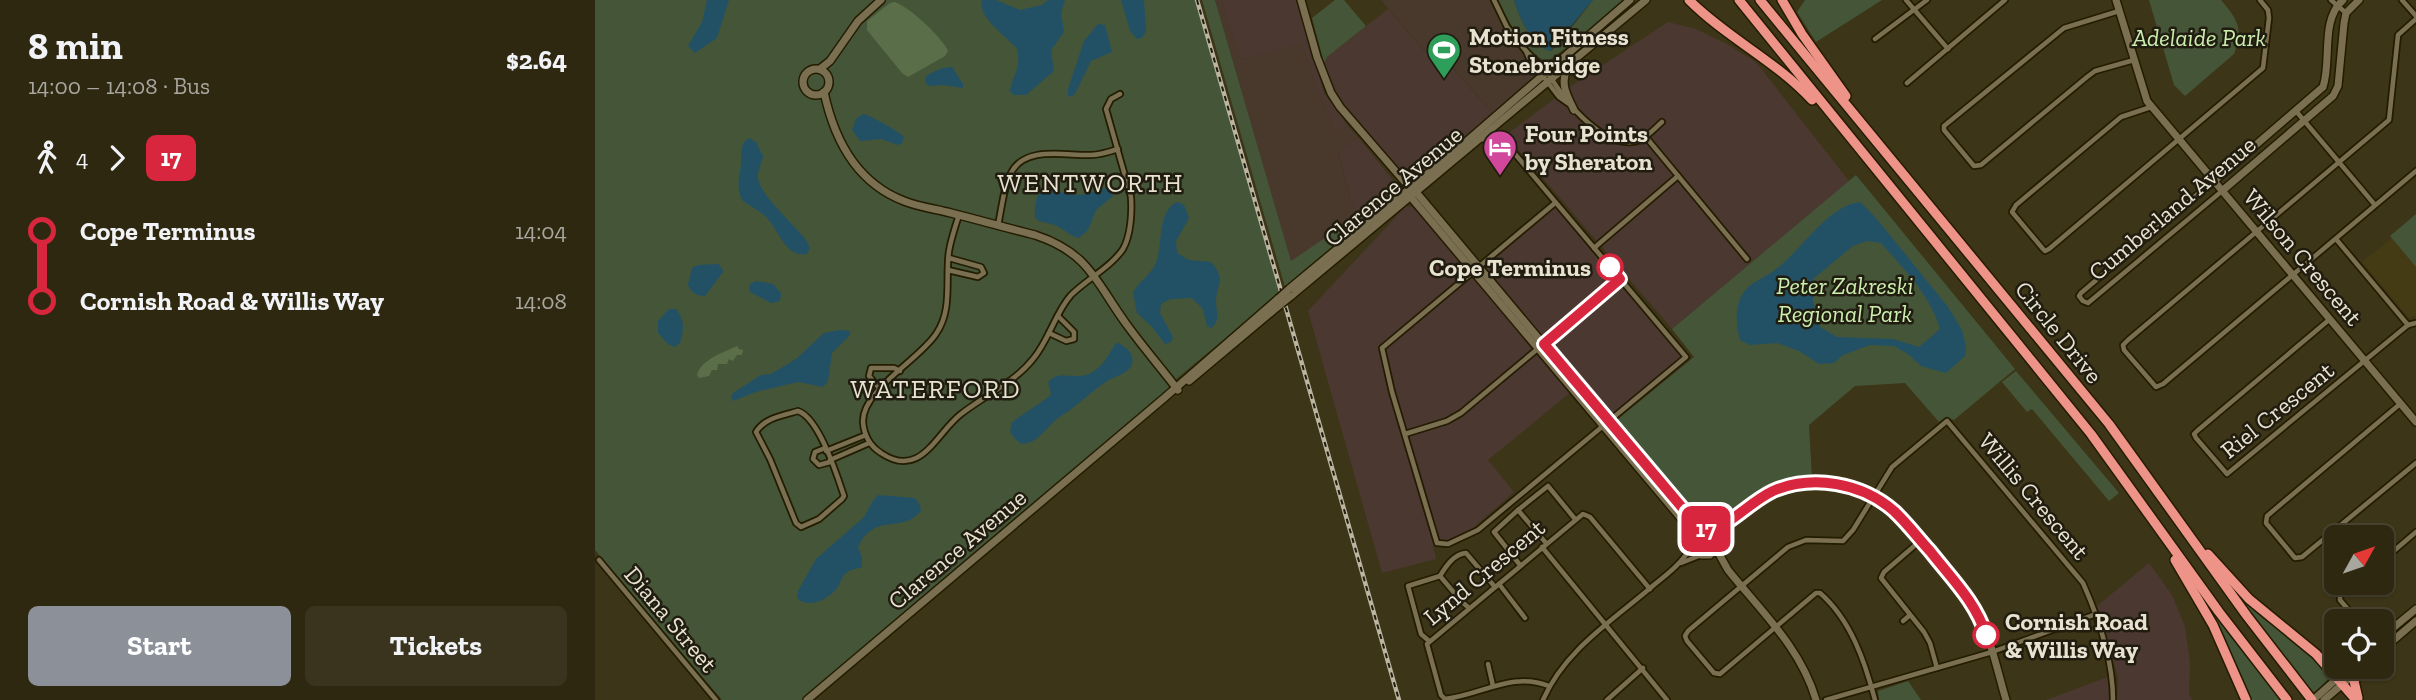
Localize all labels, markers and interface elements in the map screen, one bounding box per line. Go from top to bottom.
place label: Motion Fitness Stonebridge [1469,22,1629,79]
text: 8 min [28,23,123,69]
park label: Adelaide Park [2131,23,2266,52]
sports icon: Motion Fitness Stonebridge [1425,31,1463,80]
text: $2.64 [506,44,567,76]
text: 14:00 – 14:08 · Bus [28,72,210,100]
place label: Four Points by Sheraton [1524,119,1652,176]
street label: Clarence Avenue [1318,120,1468,252]
hotel icon: Four Points by Sheraton [1481,128,1519,177]
street label: Cumberland Avenue [2082,130,2262,286]
icon: walk [28,139,66,177]
icon: forward [98,139,136,177]
text: 17 [160,143,182,172]
text: 4 [76,144,88,172]
district label: WENTWORTH [998,167,1184,199]
street label: Wilson Crescent [2237,183,2369,331]
text: Cope Terminus [80,215,256,247]
text: 14:04 [515,217,567,245]
place label: Cope Terminus [1429,253,1591,282]
marker: Cope Terminus [1597,254,1623,280]
park label: Peter Zakreski Regional Park [1776,271,1914,328]
street label: Circle Drive [2009,275,2109,389]
text: Cornish Road & Willis Way [80,285,384,317]
text: 14:08 [515,287,567,315]
street label: Riel Crescent [2215,356,2339,464]
district label: WATERFORD [850,373,1022,405]
street label: Willis Crescent [1973,427,2095,565]
street label: Clarence Avenue [882,483,1032,615]
line badge: 17 [1675,506,1737,552]
street label: Lynd Crescent [1418,513,1551,631]
text: 17 [1695,514,1717,543]
north arrow [2324,525,2394,595]
map controls [2324,525,2394,679]
street label: Diana Street [618,560,724,678]
button: Start [28,606,291,686]
button: Tickets [305,606,567,686]
place label: Cornish Road & Willis Way [2005,607,2148,664]
button: locate [2324,609,2394,679]
marker: Cornish Road & Willis Way [1973,622,1999,648]

